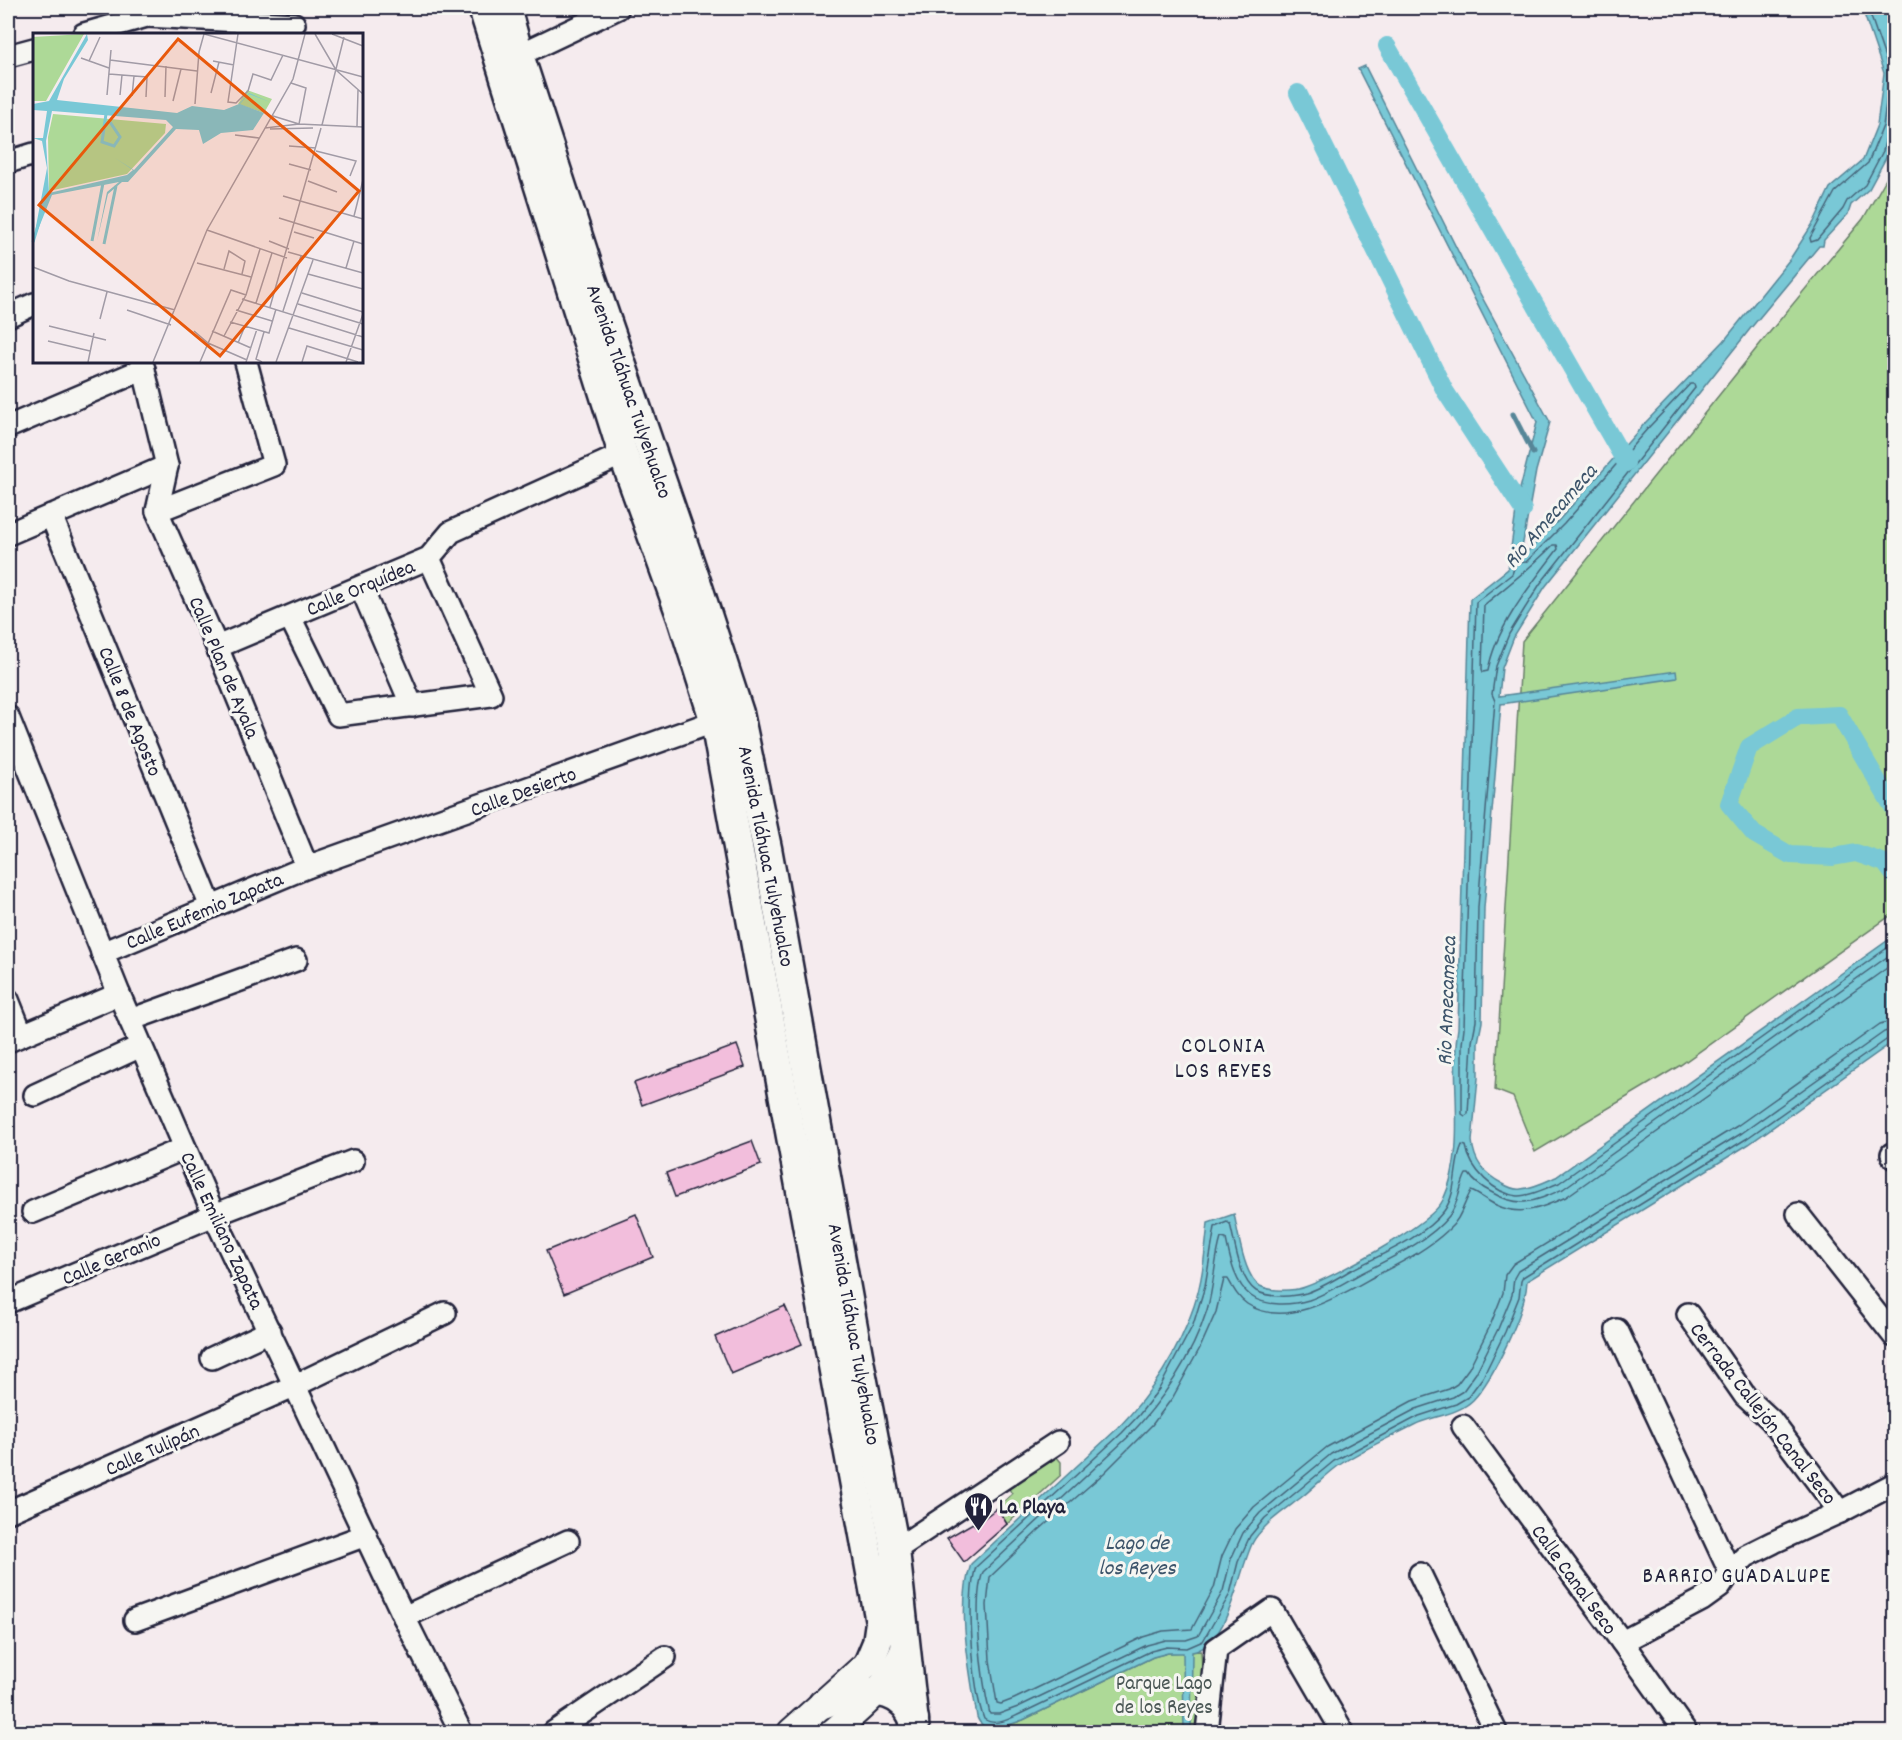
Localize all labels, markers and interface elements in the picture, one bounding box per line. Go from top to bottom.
inset map [33,33,363,363]
street label: Avenida Tláhuac Tulyehualco [576,281,678,503]
water label: Rio Amecameca [1497,457,1607,576]
street label: Calle Orquídea [302,553,421,626]
street label: Calle Plan de Ayala [179,592,266,745]
street label: Calle 8 de Agosto [89,643,168,781]
street label: Avenida Tláhuac Tulyehualco [728,743,800,970]
street label: Calle Desierto [467,761,581,827]
street label: Calle Eufemio Zapata [122,866,289,959]
water label: Rio Amecameca [1431,934,1466,1066]
district label: COLONIA LOS REYES [1175,1032,1273,1088]
street label: Calle Emiliano Zapata [171,1148,270,1316]
street label: Avenida Tláhuac Tulyehualco [818,1221,886,1448]
street label: Calle Geranio [58,1227,166,1295]
street label: Cerrada Callejón Canal Seco [1681,1317,1842,1512]
street label: Calle Tulipán [101,1418,205,1486]
restaurant icon: La Playa [962,1490,994,1532]
place label: La Playa [999,1494,1066,1524]
street label: Calle Canal Seco [1522,1519,1623,1642]
water label: Lago de los Reyes [1098,1529,1177,1585]
district label: BARRIO GUADALUPE [1642,1562,1832,1593]
park label: Parque Lago de los Reyes [1115,1670,1213,1724]

